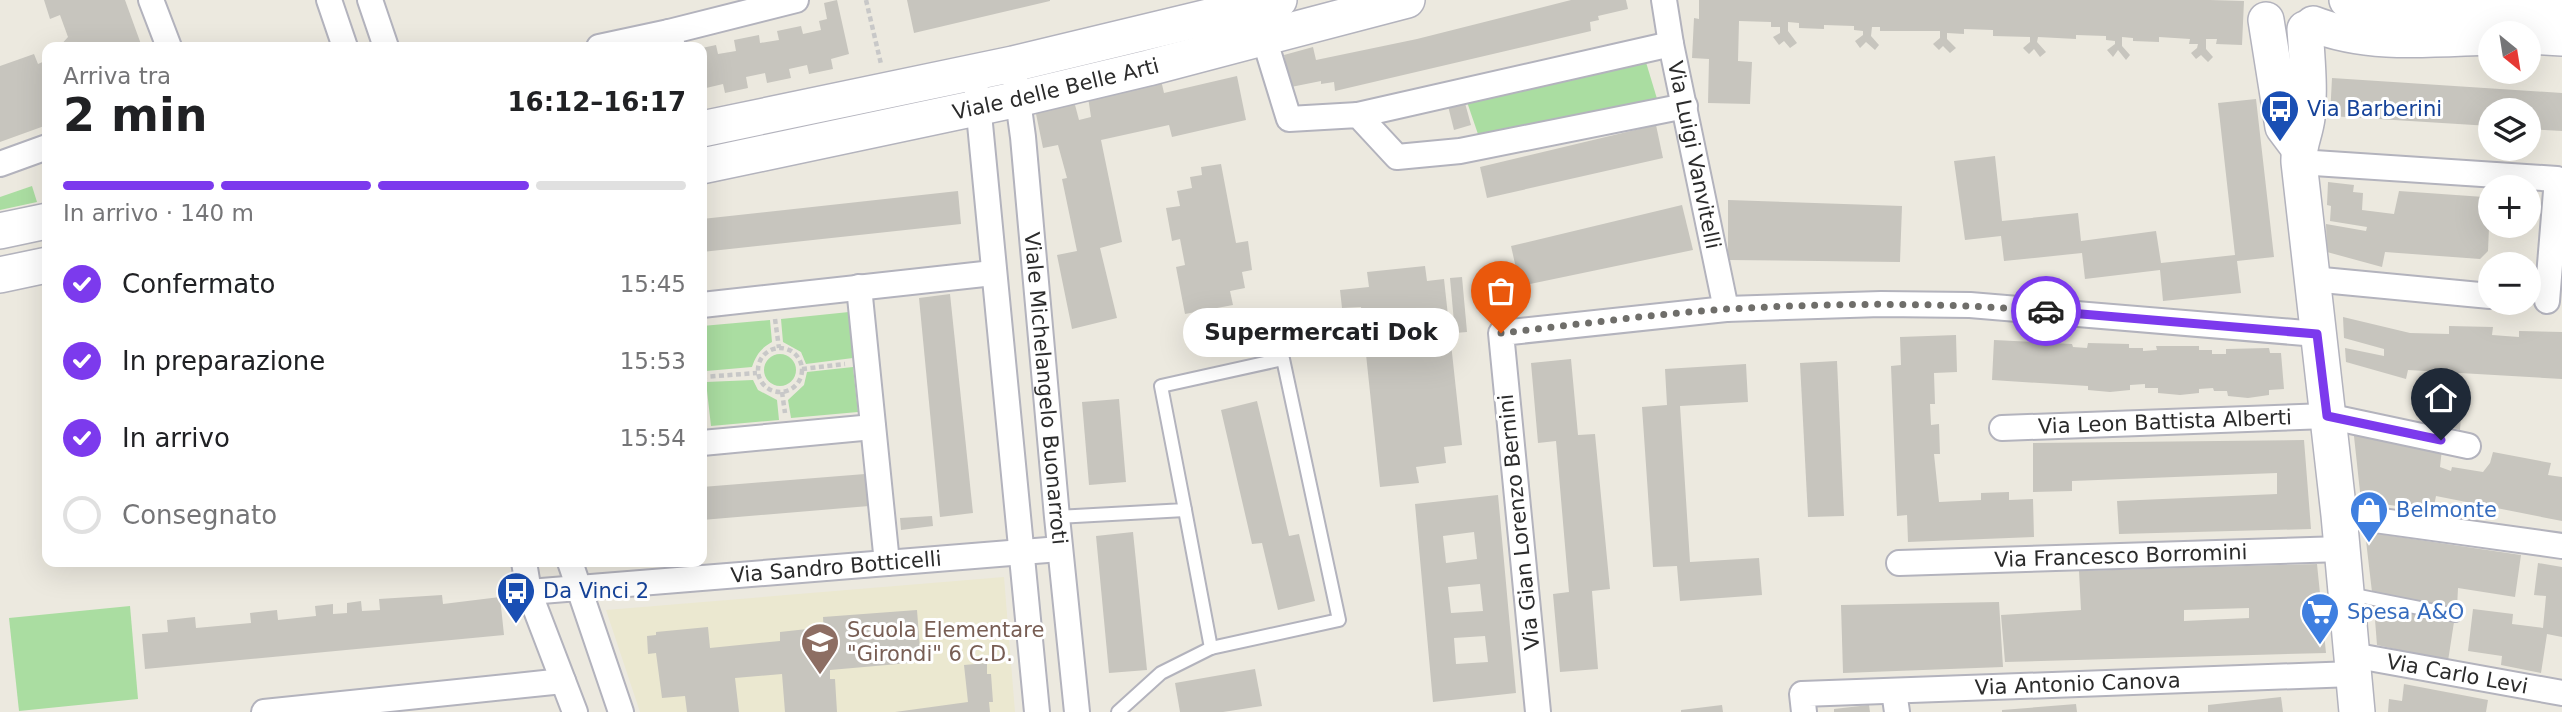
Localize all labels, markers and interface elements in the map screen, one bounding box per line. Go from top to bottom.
north arrow [2478,21,2541,84]
map controls [2478,21,2541,315]
street label: Viale delle Belle Arti [950,54,1162,125]
street label: Via Luigi Vanvitelli [1663,59,1725,251]
text: Arriva tra [63,63,171,89]
text: 16:12–16:17 [507,87,686,117]
text: 2 min [63,88,207,142]
bus stop icon: Via Barberini [2259,88,2301,143]
place label: Via Barberini [2307,97,2442,121]
button: layers [2478,98,2541,161]
button: + [2478,175,2541,238]
text: In arrivo · 140 m [63,200,254,226]
street label: Viale Michelangelo Buonarroti [1020,231,1072,546]
button: − [2478,252,2541,315]
pin [1471,261,1531,333]
icon: check [63,265,101,303]
text: Confermato [122,269,275,299]
text: 15:45 [620,271,686,297]
icon: bag [1482,272,1520,310]
courier [2011,276,2081,346]
icon: car [2027,292,2065,330]
callout: Supermercati Dok [1182,308,1459,358]
text: Supermercati Dok [1204,319,1438,345]
icon: check [63,342,101,380]
text: In preparazione [122,346,325,376]
text: 15:53 [620,348,686,374]
pin [2411,368,2471,440]
icon: home [2422,379,2460,417]
street label: Via Gian Lorenzo Bernini [1494,393,1544,651]
street label: Via Leon Battista Alberti [2038,405,2292,439]
icon: check [63,419,101,457]
text: In arrivo [122,423,230,453]
text: 15:54 [620,425,686,451]
shop icon: Belmonte [2348,489,2390,544]
place label: Belmonte [2396,498,2497,522]
text: Consegnato [122,500,277,530]
street label: Via Francesco Borromini [1994,540,2248,572]
street label: Via Sandro Botticelli [730,547,942,588]
bus stop icon: Da Vinci 2 [495,570,537,625]
place label: Da Vinci 2 [543,579,649,603]
supermarket icon: Spesa A&O [2299,591,2341,646]
place label: Spesa A&O [2347,600,2464,624]
place label: Scuola Elementare "Girondi" 6 C.D. [847,618,1044,666]
school or university icon: Scuola Elementare "Girondi" 6 C.D. [799,621,841,676]
street label: Via Carlo Levi [2385,649,2530,699]
street label: Via Antonio Canova [1974,668,2181,700]

